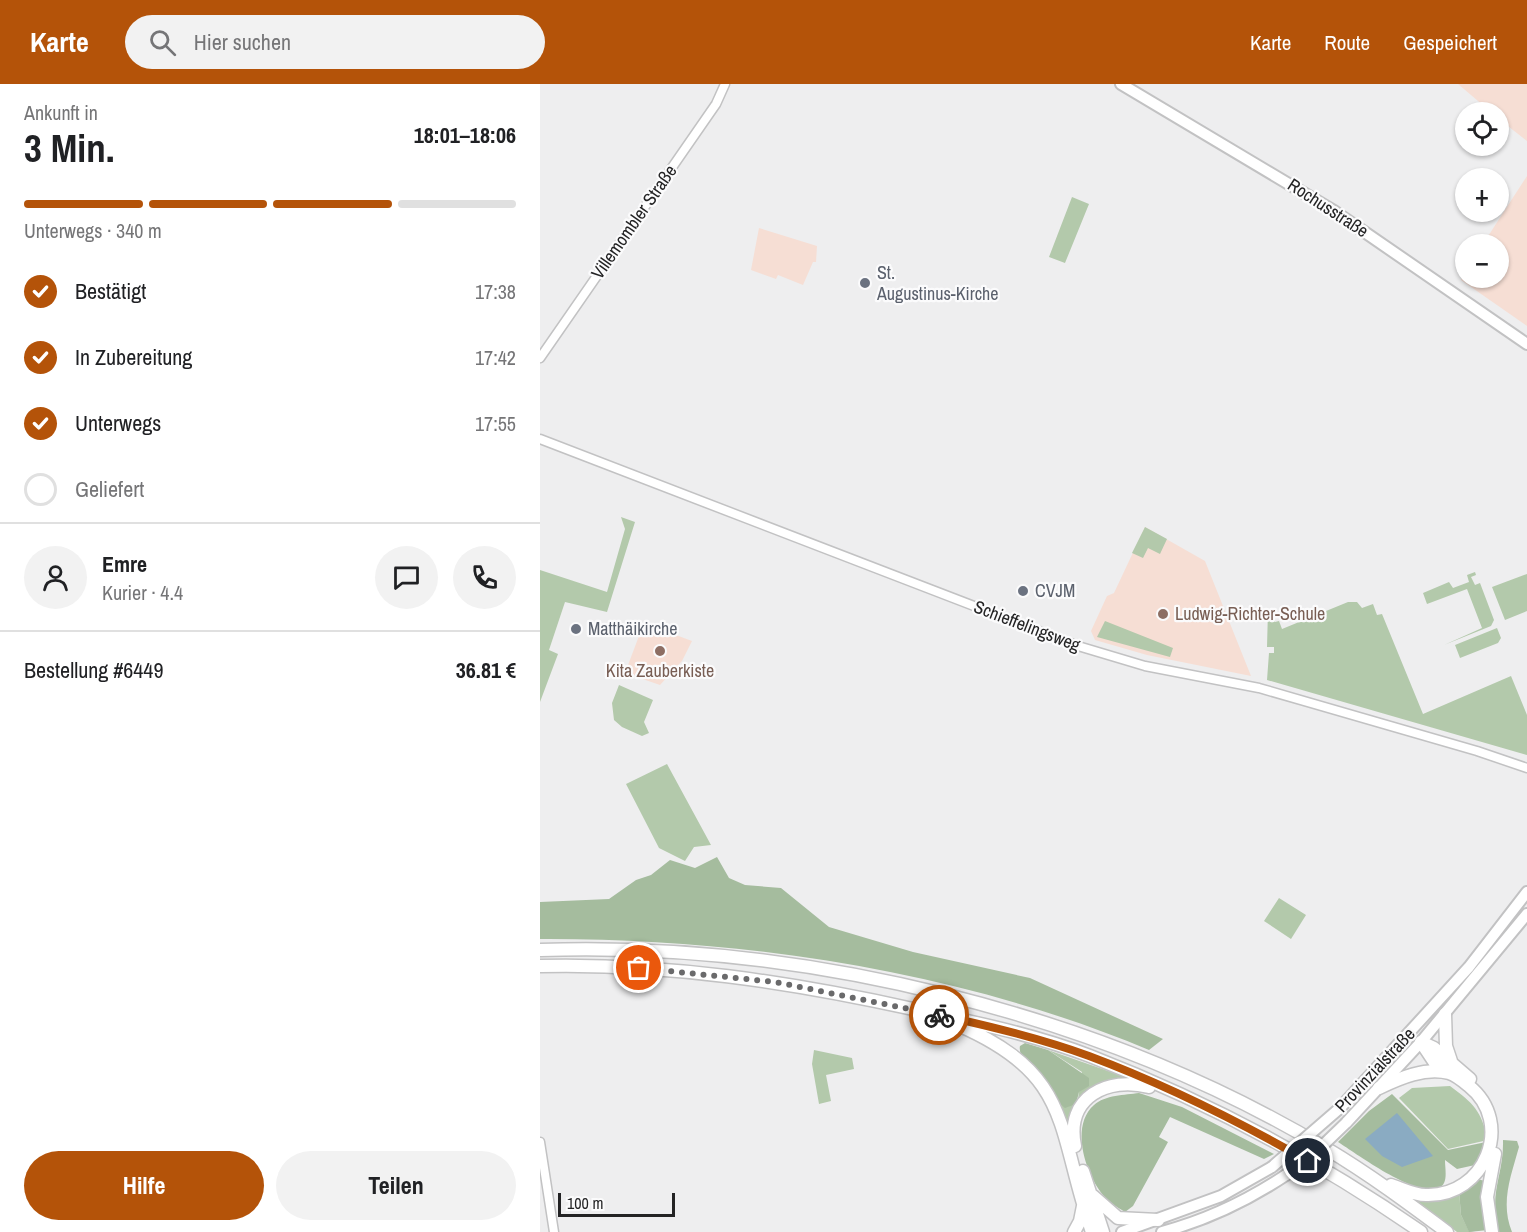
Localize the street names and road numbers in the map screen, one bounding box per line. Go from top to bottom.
street label: Villemombler Straße [585,160,682,284]
street label: Rochusstraße [1283,172,1374,243]
street label: Schieffelingsweg [970,594,1085,658]
street label: Provinzialstraße [1329,1022,1420,1117]

